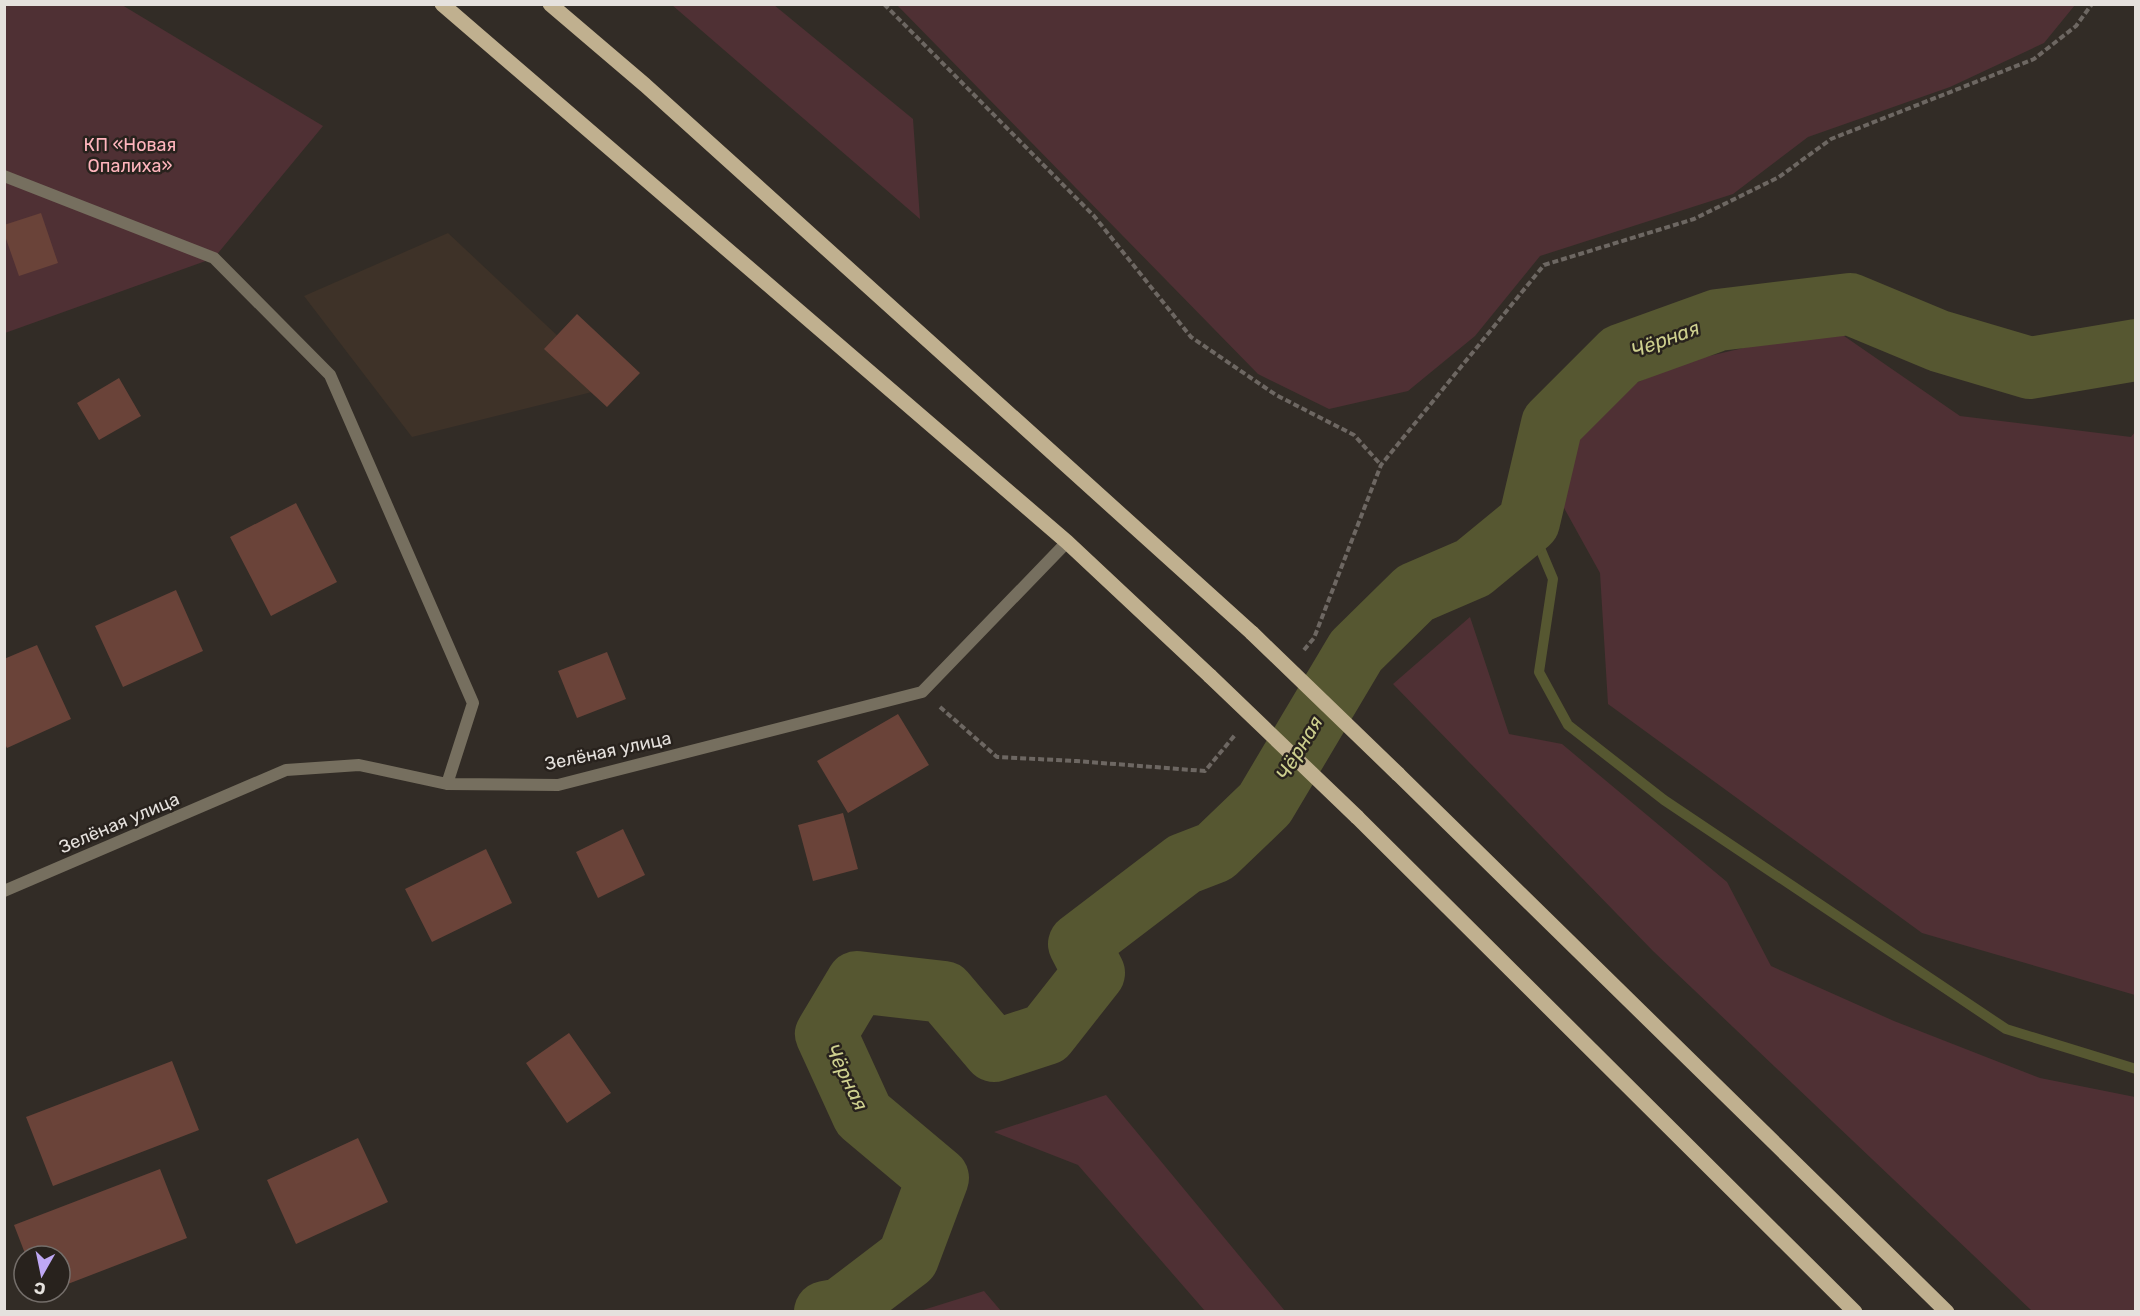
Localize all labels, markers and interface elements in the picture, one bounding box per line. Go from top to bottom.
park label: КП «Новая Опалиха» [84,134,176,177]
water label: Чёрная [1627,316,1703,362]
water label: Чёрная [1270,711,1328,785]
street label: Зелёная улица [543,727,673,775]
street label: Зелёная улица [56,788,182,858]
water label: Чёрная [821,1040,873,1114]
north arrow [12,1244,72,1304]
text: С [33,1278,47,1299]

